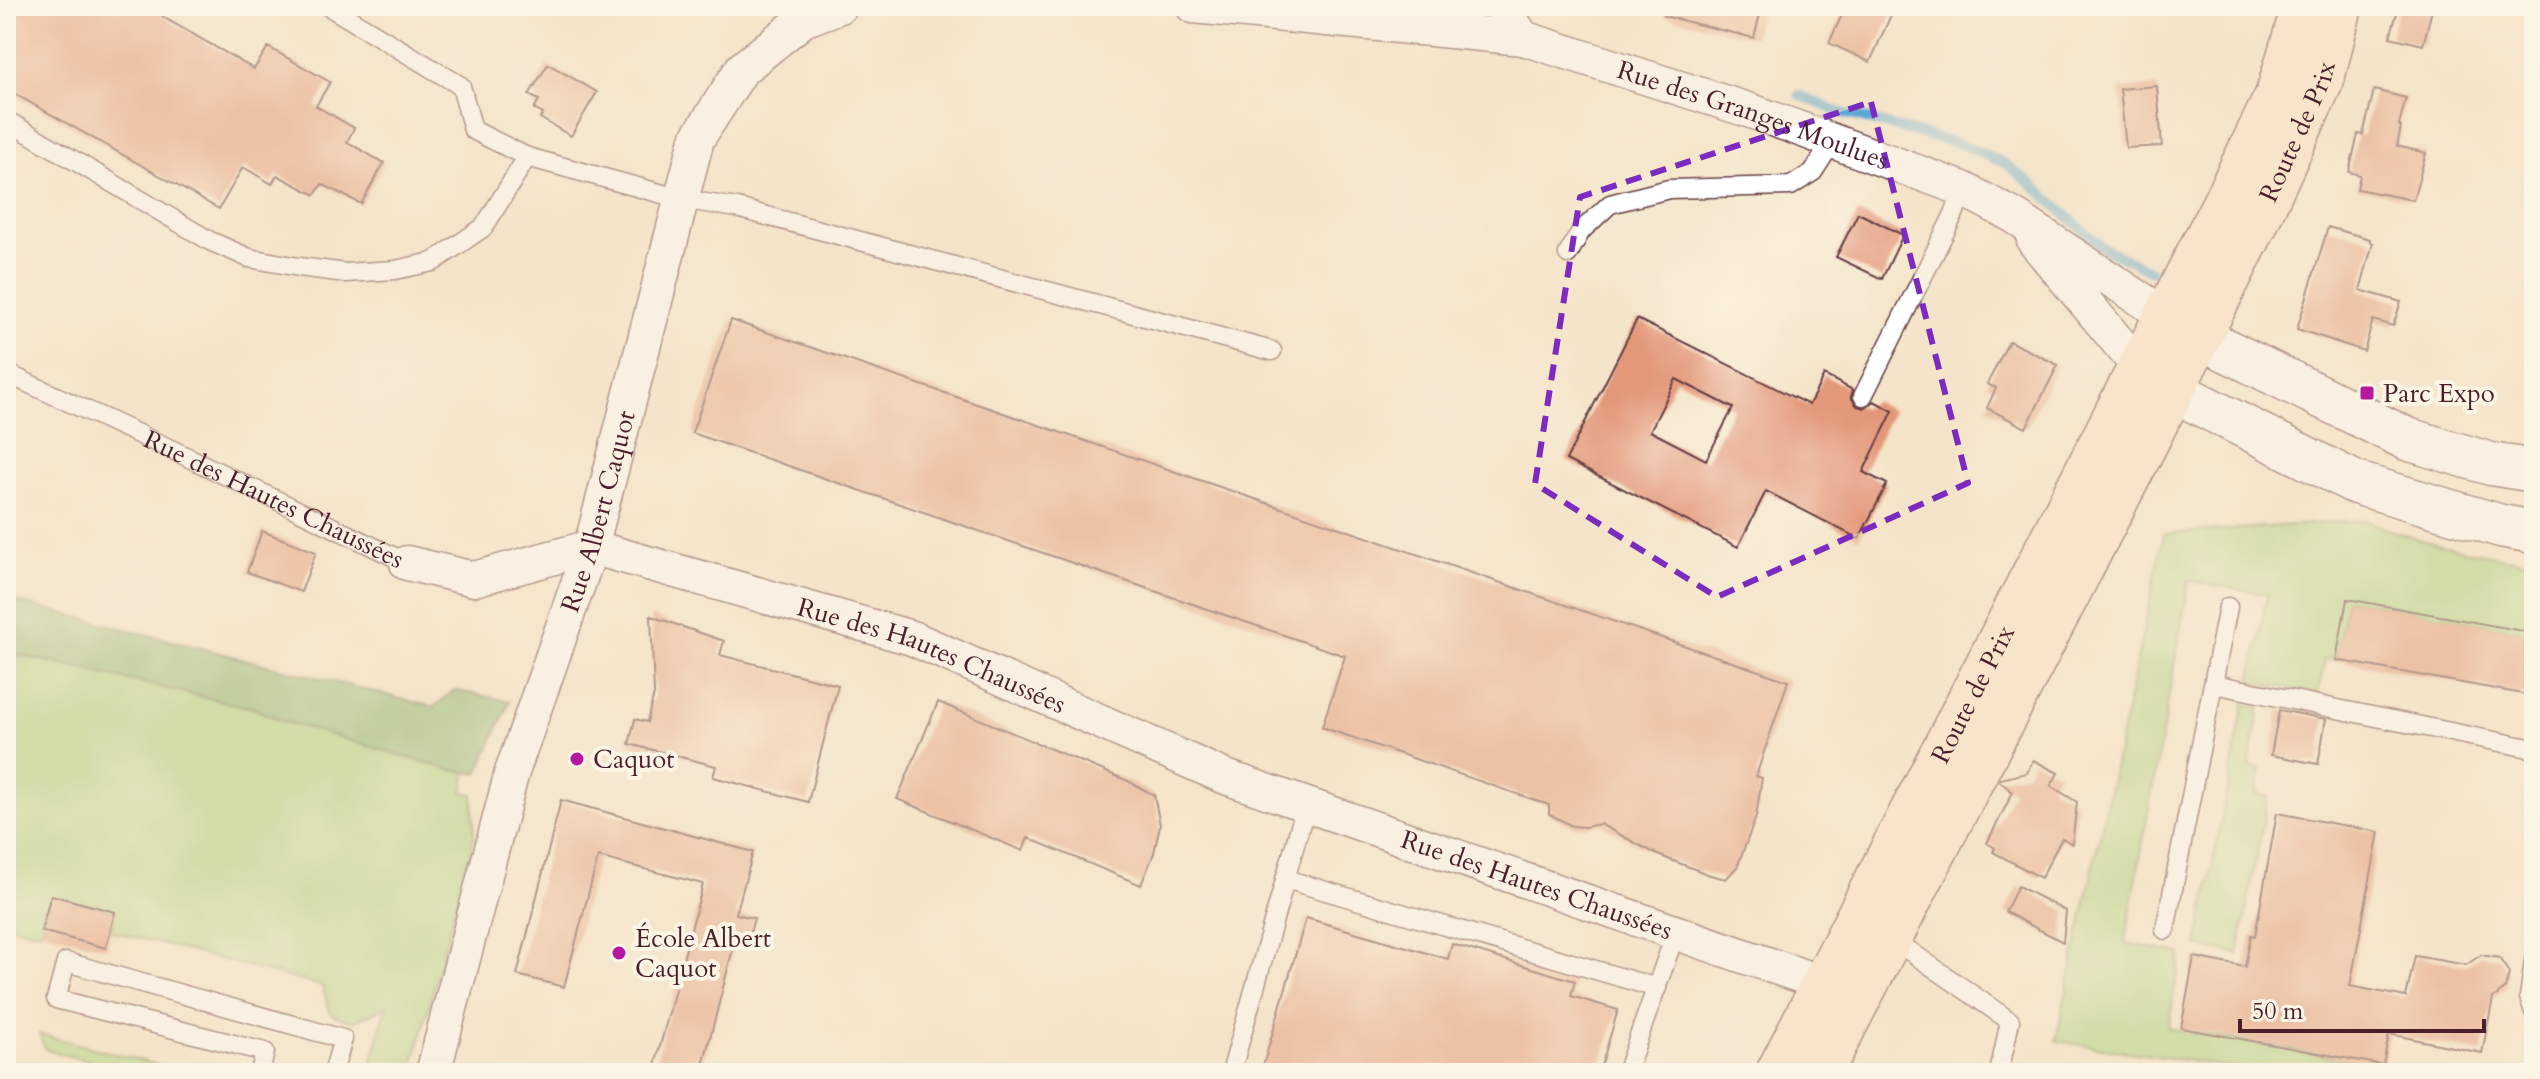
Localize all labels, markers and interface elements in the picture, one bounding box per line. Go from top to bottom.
street label: Rue des Granges Moulues [1613,52,1894,178]
street label: Route de Prix [2251,57,2343,207]
place label: Parc Expo [2383,376,2495,411]
marker: Parc Expo [2358,384,2376,402]
street label: Rue Albert Caquot [552,407,643,617]
street label: Rue des Hautes Chaussées [138,422,410,576]
street label: Rue des Hautes Chaussées [793,589,1071,722]
street label: Route de Prix [1922,619,2023,769]
place label: Caquot [593,742,675,777]
marker: Caquot [568,750,586,768]
street label: Rue des Hautes Chaussées [1396,821,1677,948]
place label: École Albert Caquot [635,921,771,986]
marker: École Albert Caquot [610,944,628,962]
scale bar [2240,983,2484,1033]
text: 50 m [2252,995,2304,1028]

